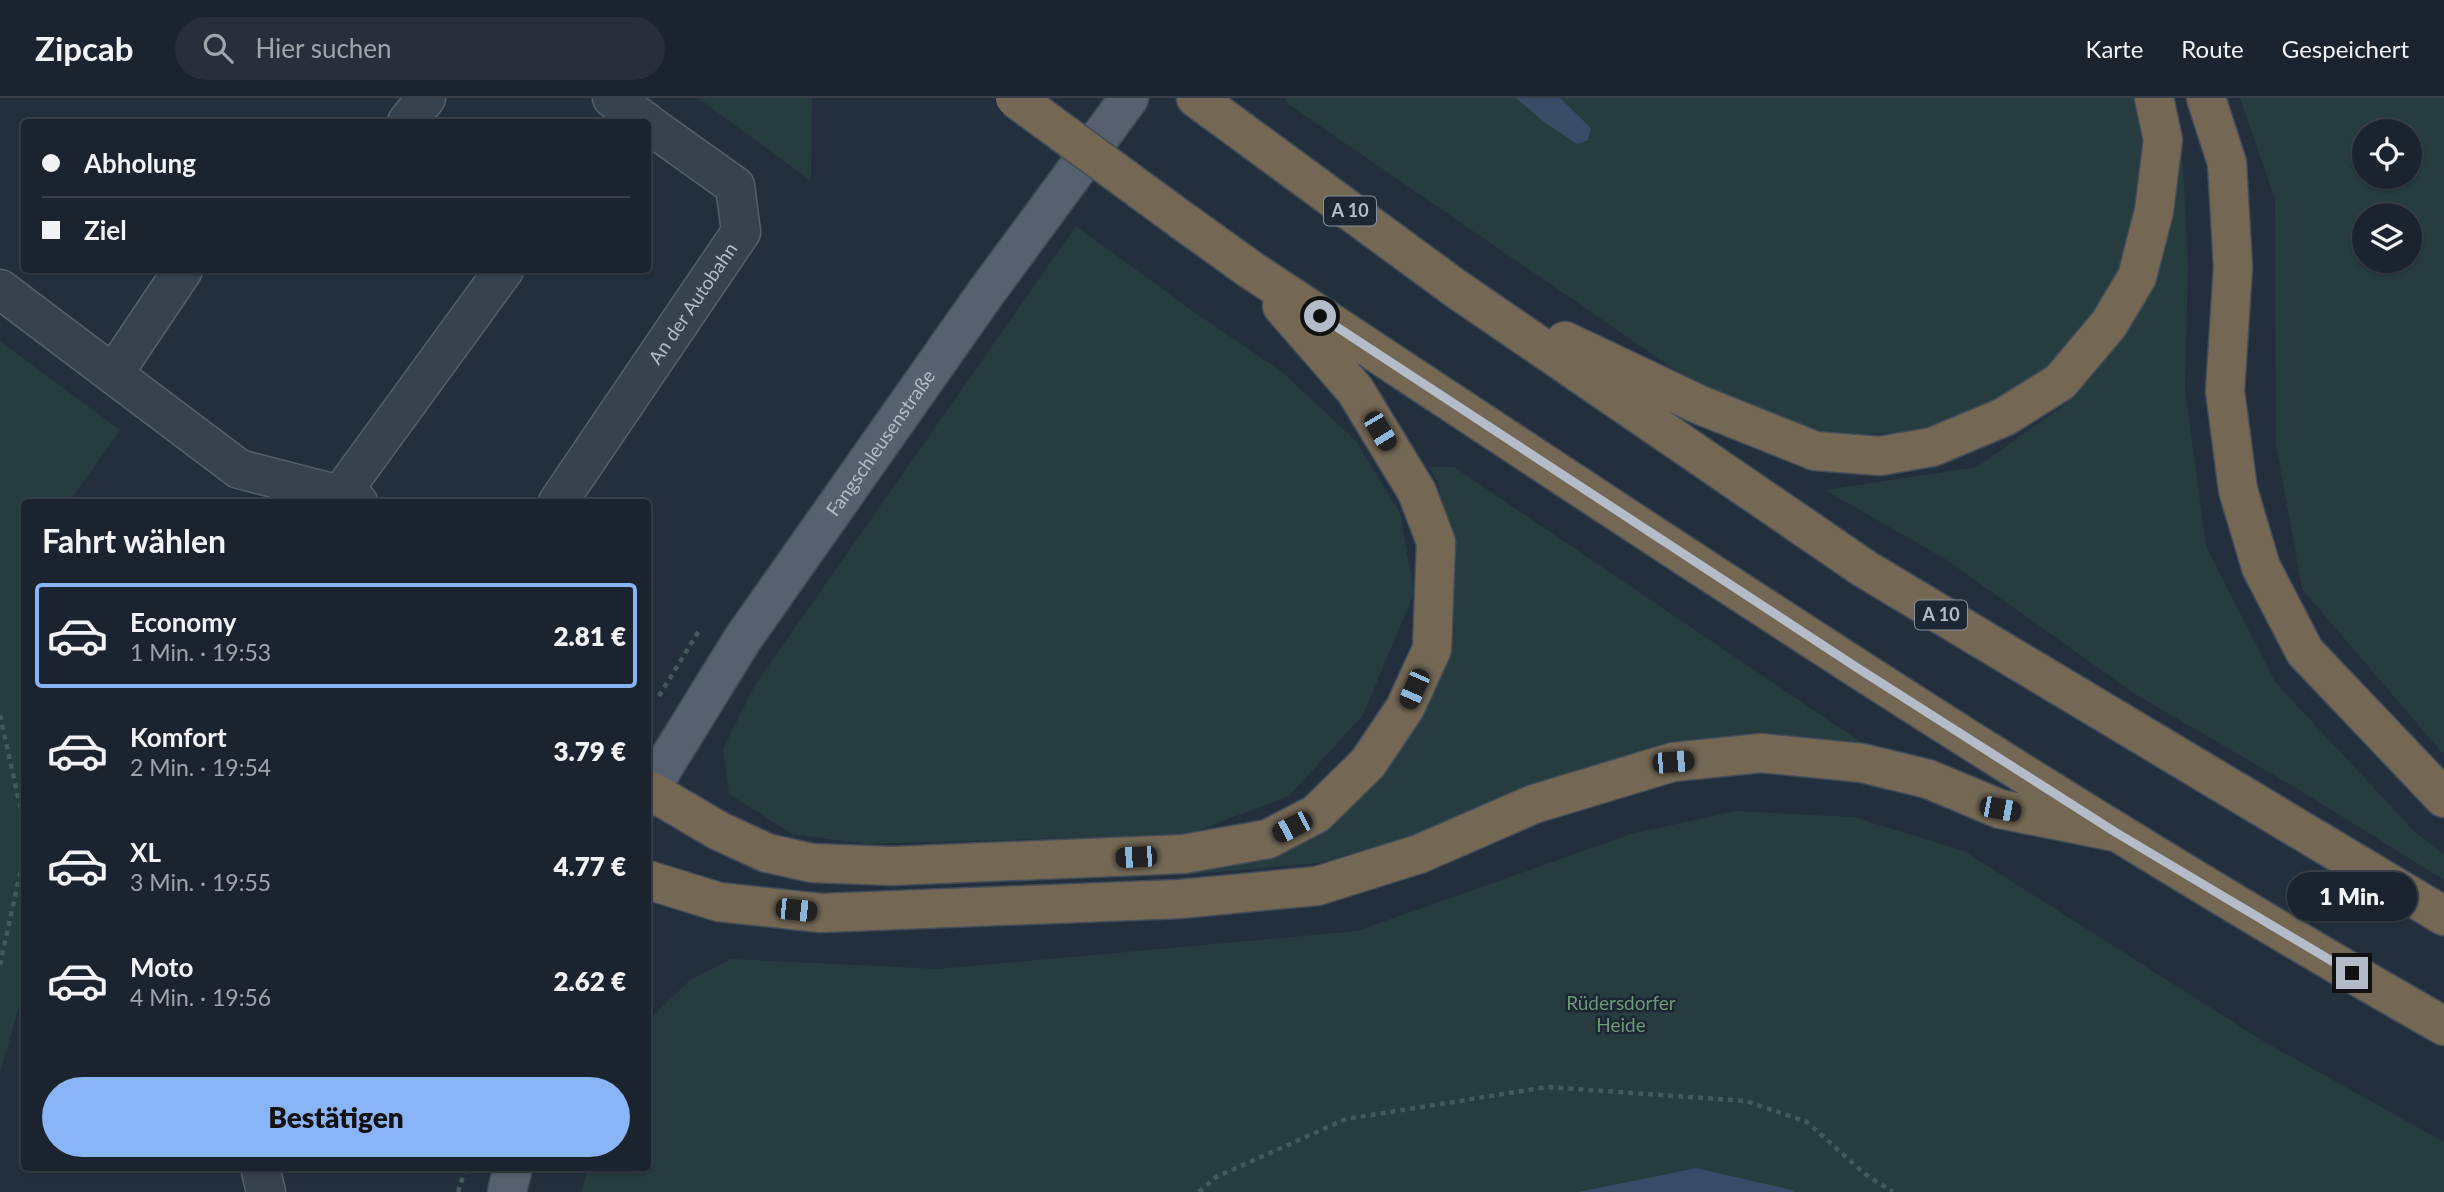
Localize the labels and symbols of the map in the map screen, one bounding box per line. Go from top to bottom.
road number: A 10 [1324,196,1376,226]
street label: An der Autobahn [643,238,742,368]
route start [1304,300,1336,332]
street label: Fangschleusenstraße [821,365,939,520]
car [1361,408,1400,454]
road number: A 10 [1915,601,1967,630]
car [1396,666,1433,712]
car [1652,750,1695,774]
car [1978,795,2023,823]
car [1269,808,1316,846]
car [1115,845,1158,869]
callout: 1 Min. [2287,872,2417,920]
car [775,897,818,923]
route end [2336,957,2368,989]
park label: Rüdersdorfer Heide [1566,991,1676,1036]

